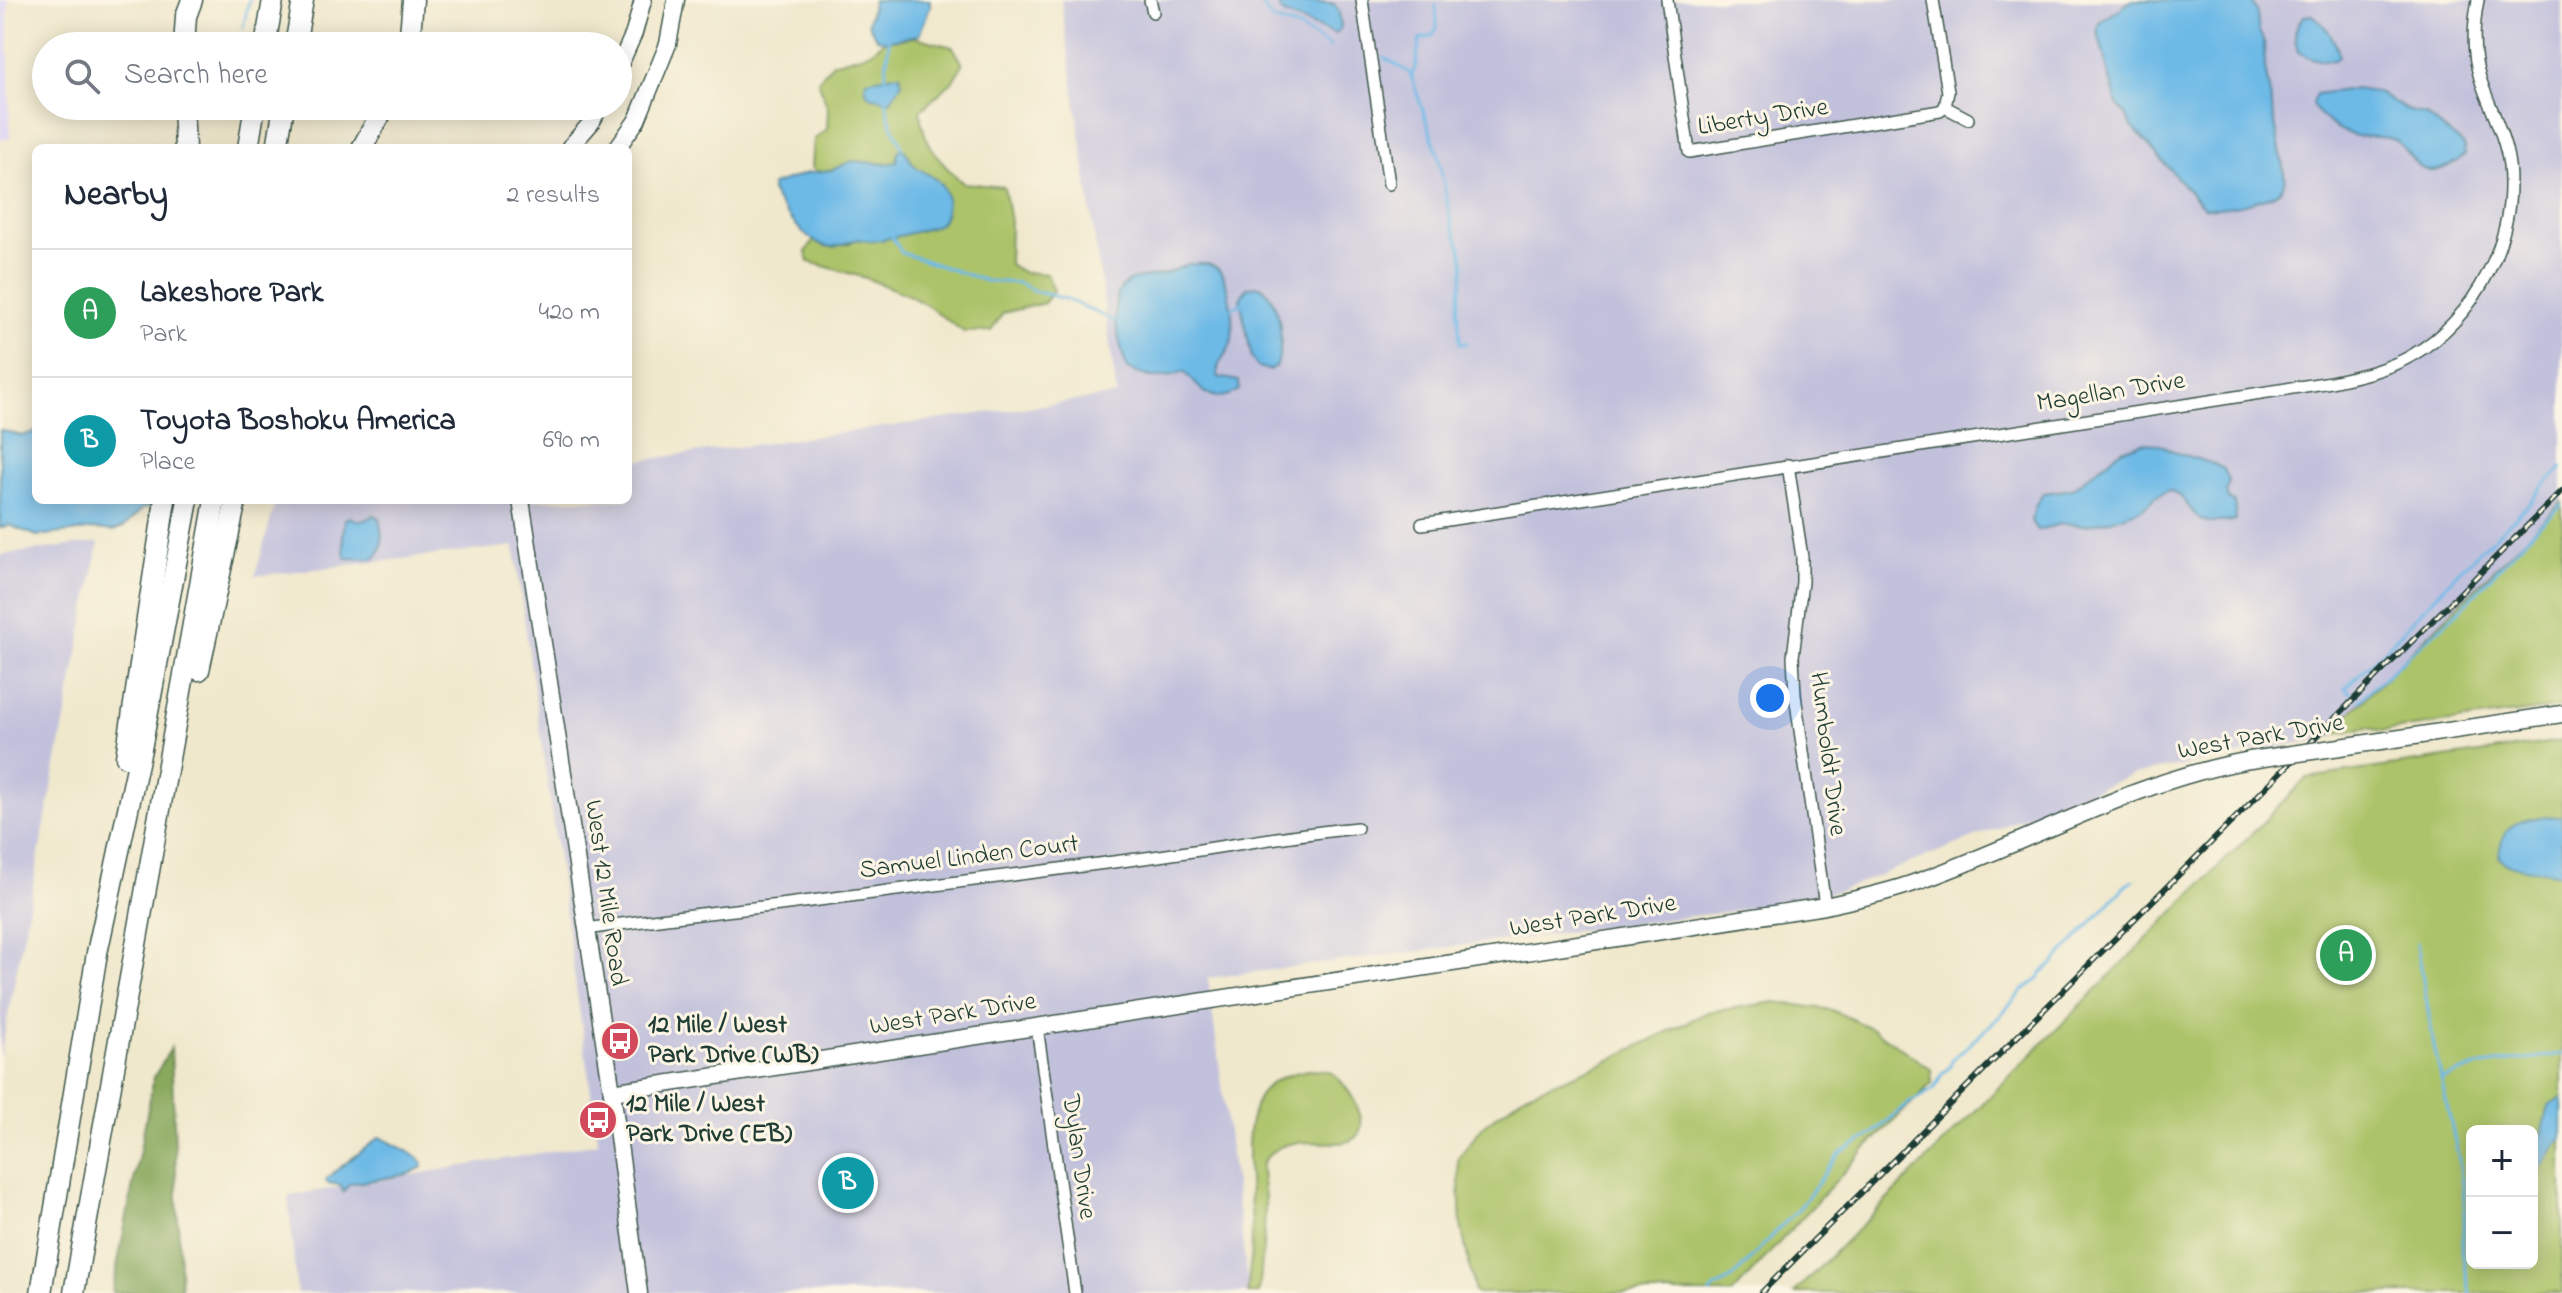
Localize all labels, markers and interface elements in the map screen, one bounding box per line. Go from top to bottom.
search box [32,32,632,120]
icon: search [60,54,104,98]
text: Search here [124,54,268,98]
street label: Liberty Drive [1695,89,1831,147]
text: Nearby [64,171,168,221]
text: 2 results [507,177,600,215]
text: Lakeshore Park [140,272,323,316]
text: A [82,294,98,332]
text: 420 m [538,294,600,332]
text: Park [140,316,187,354]
street label: Magellan Drive [2034,362,2188,423]
text: Toyota Boshoku America [140,400,456,444]
text: B [81,422,99,460]
text: 690 m [543,422,600,460]
text: Place [140,444,195,482]
street label: Humboldt Drive [1798,670,1856,839]
your location [1750,678,1790,718]
street label: West Park Drive [2175,705,2347,771]
street label: West 12 Mile Road [573,798,637,989]
street label: Samuel Linden Court [857,826,1081,890]
street label: West Park Drive [1507,885,1679,949]
pin: A [2320,925,2372,985]
street label: West Park Drive [867,983,1039,1047]
place label: 12 Mile / West Park Drive (WB) [648,1007,819,1075]
bus stop icon: 12 Mile / West Park Drive (WB) [599,1020,641,1062]
place label: 12 Mile / West Park Drive (EB) [626,1086,793,1154]
street label: Dylan Drive [1050,1091,1106,1222]
bus stop icon: 12 Mile / West Park Drive (EB) [577,1099,619,1141]
map controls [2466,1125,2538,1269]
button: + [2466,1125,2538,1197]
pin: B [822,1153,874,1213]
button: − [2466,1197,2538,1269]

